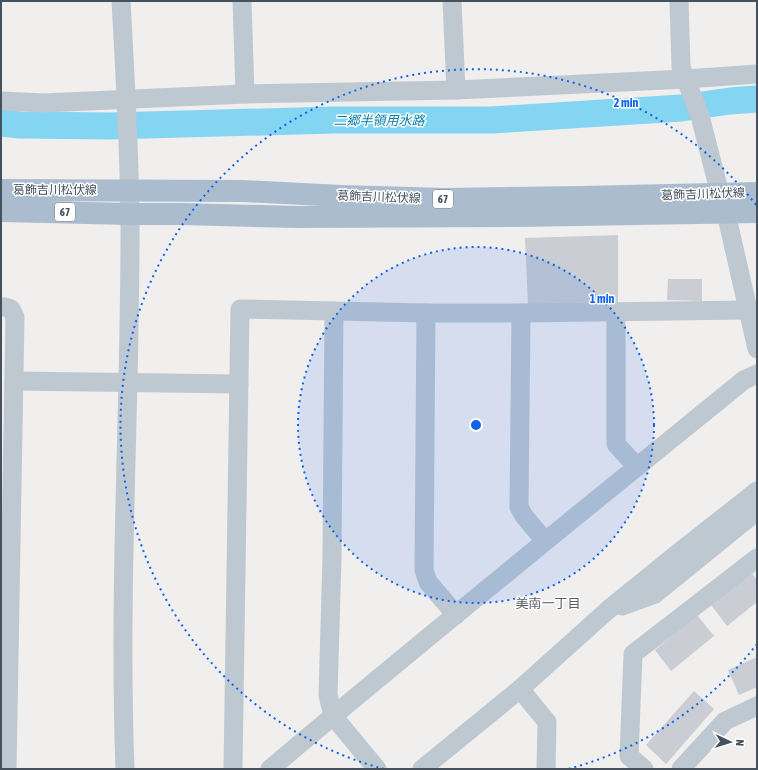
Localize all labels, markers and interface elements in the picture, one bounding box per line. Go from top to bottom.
text: 2 min [614,96,638,110]
water label: 二郷半領用水路 [333,113,425,128]
street label: 葛飾吉川松伏線 [13,183,97,197]
street label: 葛飾吉川松伏線 [661,186,745,202]
street label: 葛飾吉川松伏線 [337,189,421,205]
road number: 67 [433,190,453,208]
road number: 67 [55,203,75,221]
text: 1 min [590,292,614,306]
centre of rings [469,418,483,432]
district label: 美南一丁目 [515,596,581,611]
north arrow [710,722,750,762]
text: N [734,739,746,746]

